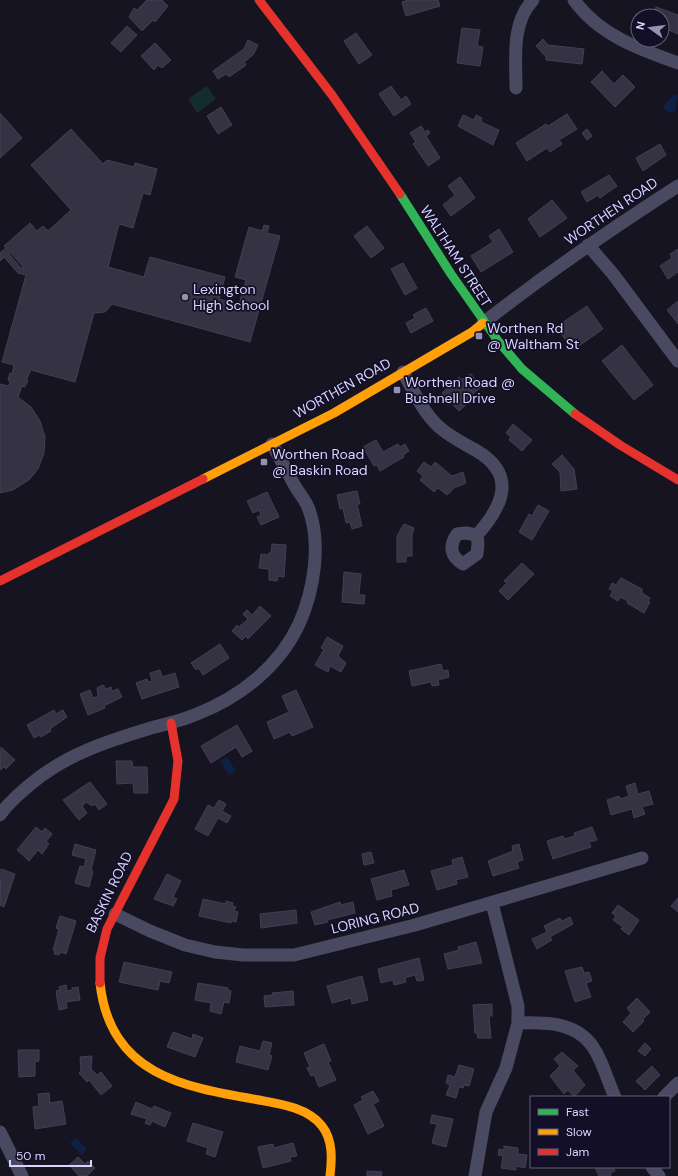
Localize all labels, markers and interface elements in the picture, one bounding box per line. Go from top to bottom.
north arrow [630,8,670,48]
text: N [633,20,648,31]
street label: WORTHEN ROAD [561,173,661,249]
street label: WALTHAM STREET [416,202,496,310]
place label: Lexington High School [193,280,269,314]
marker: Lexington High School [180,292,190,302]
place label: Worthen Rd @ Waltham St [487,319,579,353]
marker: Worthen Rd @ Waltham St [474,331,484,341]
street label: WORTHEN ROAD [290,354,394,422]
place label: Worthen Road @ Bushnell Drive [405,373,515,407]
marker: Worthen Road @ Bushnell Drive [392,385,402,395]
place label: Worthen Road @ Baskin Road [272,445,368,479]
marker: Worthen Road @ Baskin Road [259,457,269,467]
street label: BASKIN ROAD [82,849,136,935]
street label: LORING ROAD [329,898,421,938]
legend [530,1096,670,1168]
text: Fast [566,1104,589,1120]
text: Slow [566,1124,592,1140]
scale bar [10,1142,91,1168]
text: Jam [566,1144,589,1160]
text: 50 m [16,1148,45,1164]

